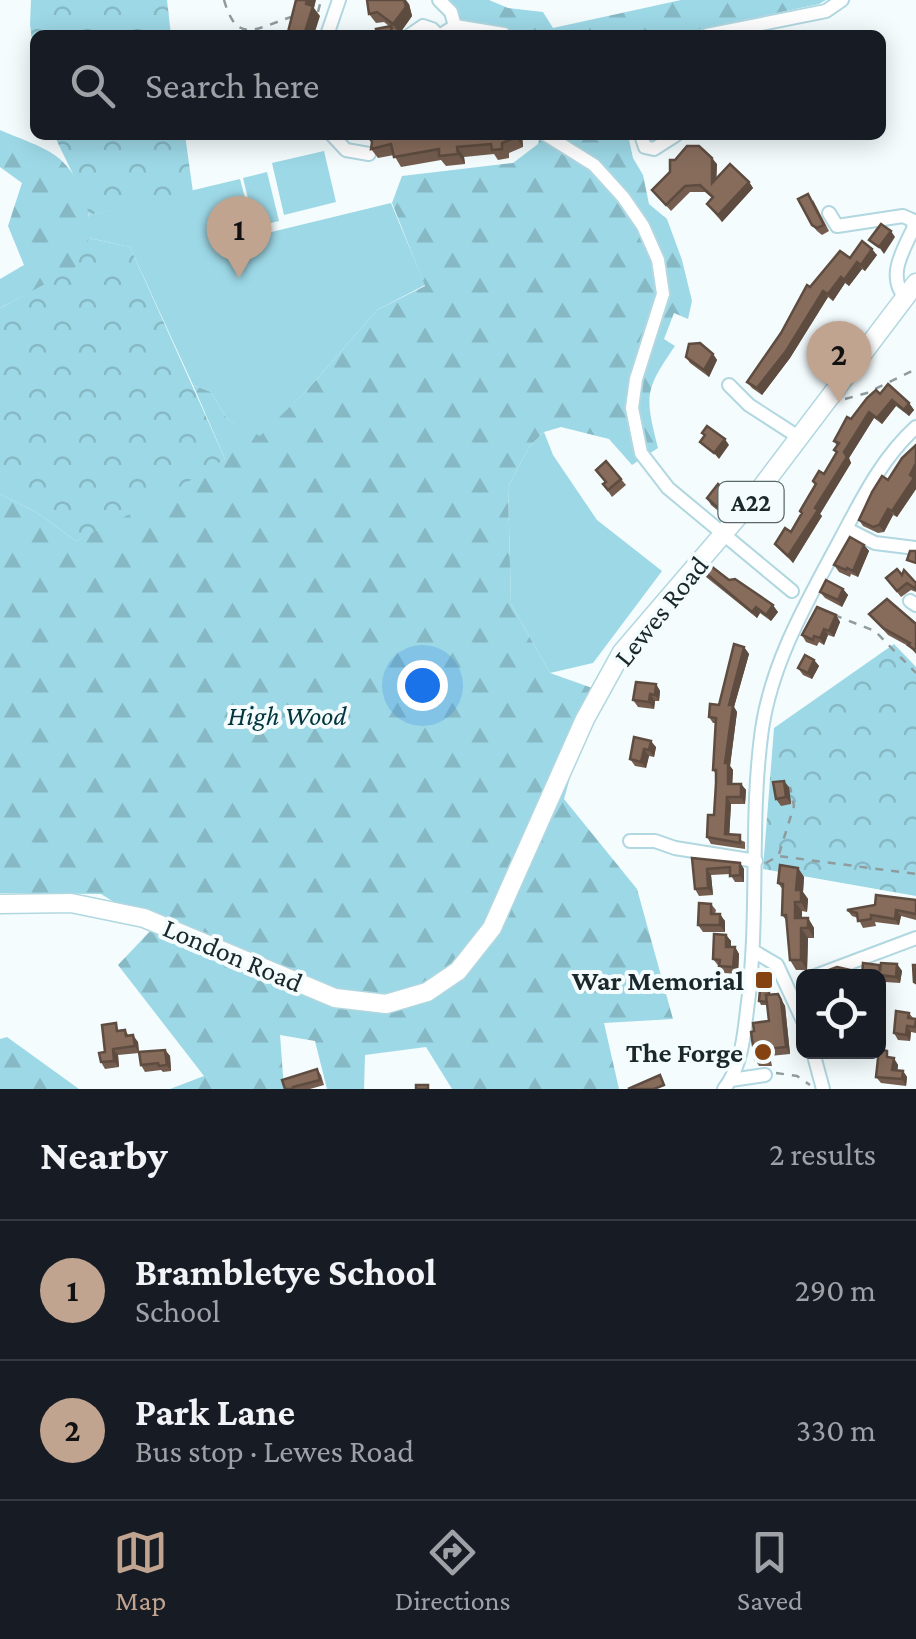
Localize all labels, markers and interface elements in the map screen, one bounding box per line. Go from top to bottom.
search box [30,30,886,140]
icon: search [65,58,120,113]
text: Search here [145,64,319,106]
pin: 1 [206,196,272,278]
pin: 2 [806,320,872,403]
road number: A22 [718,482,784,522]
street label: Lewes Road [607,550,715,672]
your location [397,660,448,711]
park label: High Wood [228,700,347,731]
street label: London Road [159,912,308,998]
place label: War Memorial [571,965,744,996]
marker: War Memorial [753,969,775,991]
map controls [796,969,886,1059]
button: locate [796,969,886,1059]
place label: The Forge [626,1037,743,1068]
marker: The Forge [752,1041,774,1063]
text: Nearby [40,1131,168,1178]
text: 2 results [769,1136,876,1172]
text: Brambletye School [135,1251,436,1293]
text: 1 [67,1272,78,1308]
text: 290 m [795,1272,876,1308]
text: School [135,1293,220,1329]
text: Park Lane [135,1391,295,1433]
text: 2 [64,1412,81,1448]
text: 330 m [796,1412,876,1448]
text: Bus stop · Lewes Road [135,1433,414,1469]
tab: Map [113,1525,168,1616]
tab: Directions [395,1525,511,1616]
tab: Saved [737,1525,803,1616]

